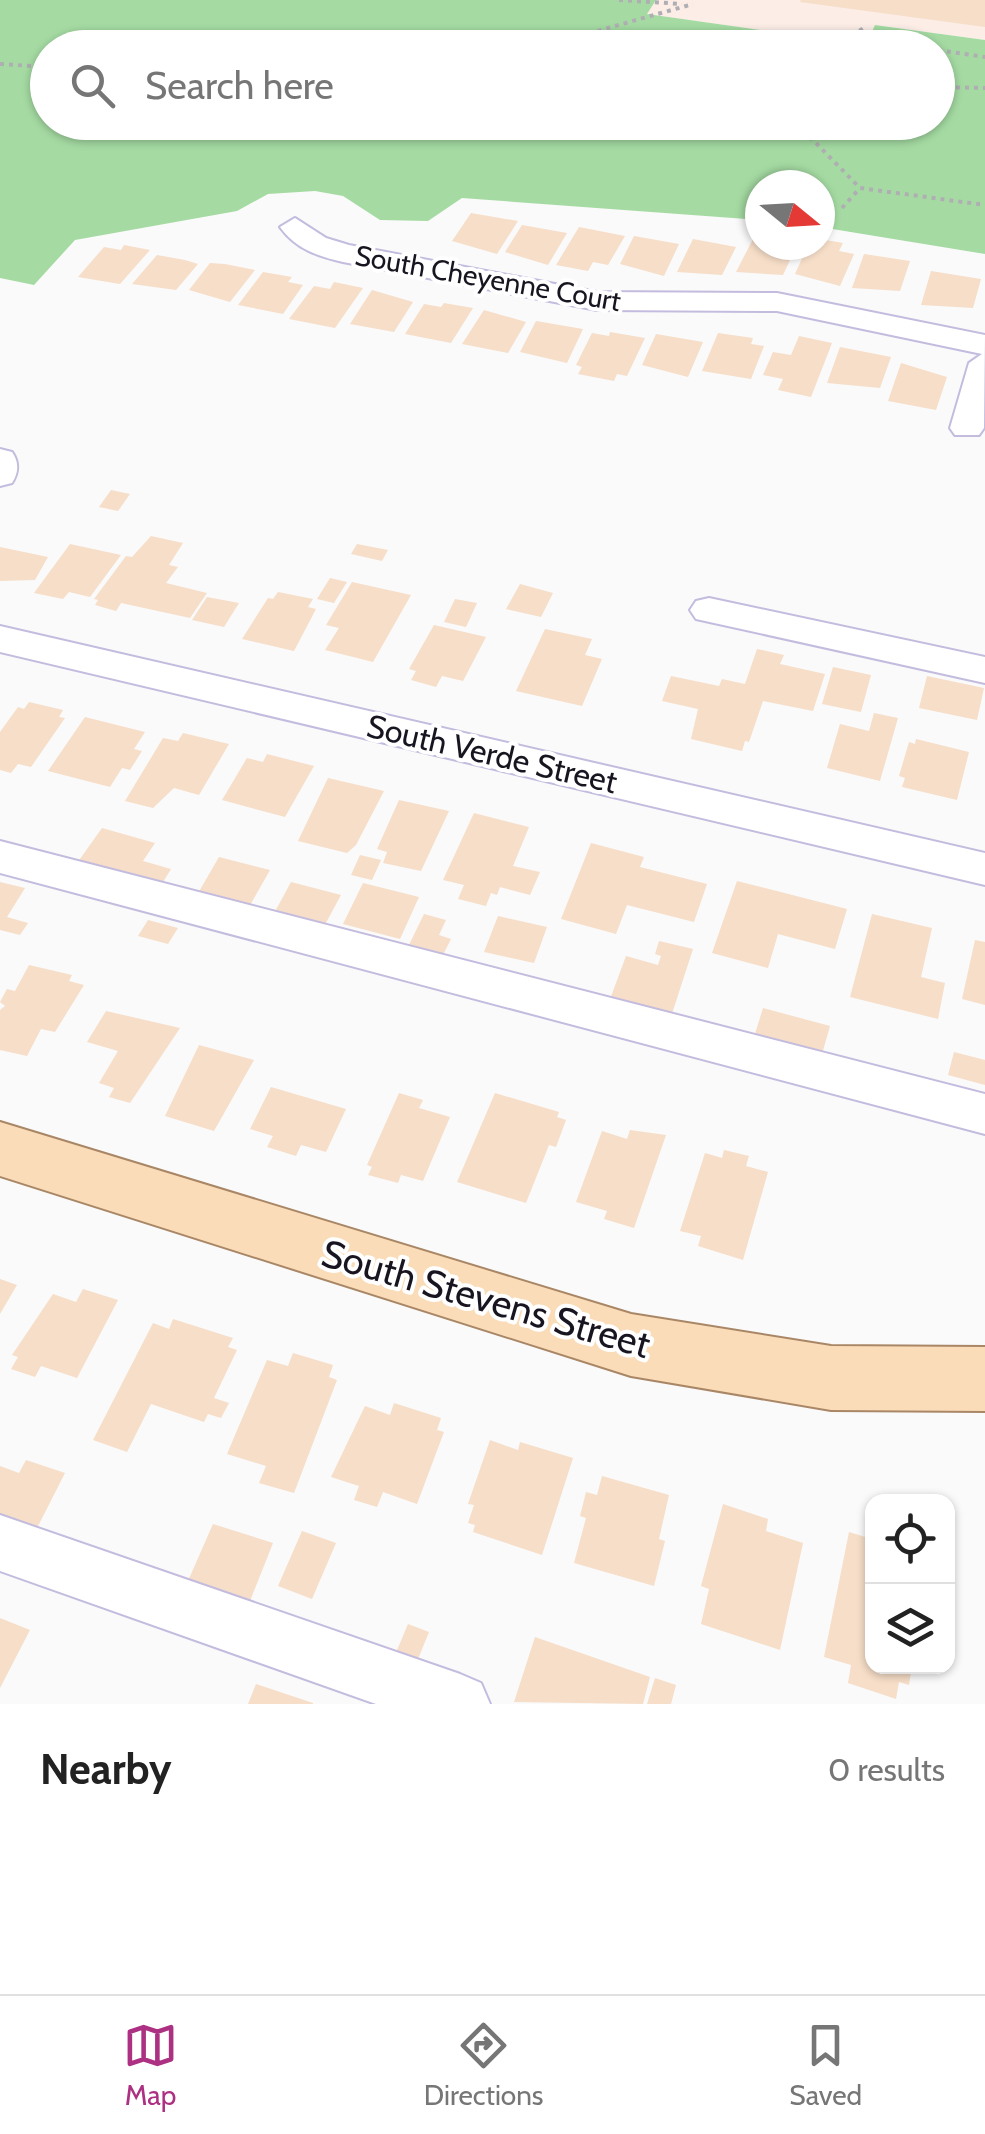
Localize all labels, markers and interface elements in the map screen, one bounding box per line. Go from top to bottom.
search box [30,30,955,140]
icon: search [65,58,120,113]
text: Search here [145,62,334,109]
north arrow [745,170,835,260]
street label: South Cheyenne Court [352,238,624,318]
street label: South Verde Street [363,706,621,801]
street label: South Stevens Street [316,1229,656,1368]
map controls [865,1494,955,1674]
button: locate [865,1494,955,1584]
button: layers [865,1584,955,1674]
text: Nearby [40,1743,172,1795]
text: 0 results [828,1750,945,1789]
tab: Map [123,2018,178,2112]
tab: Directions [424,2018,543,2112]
tab: Saved [789,2018,862,2112]

